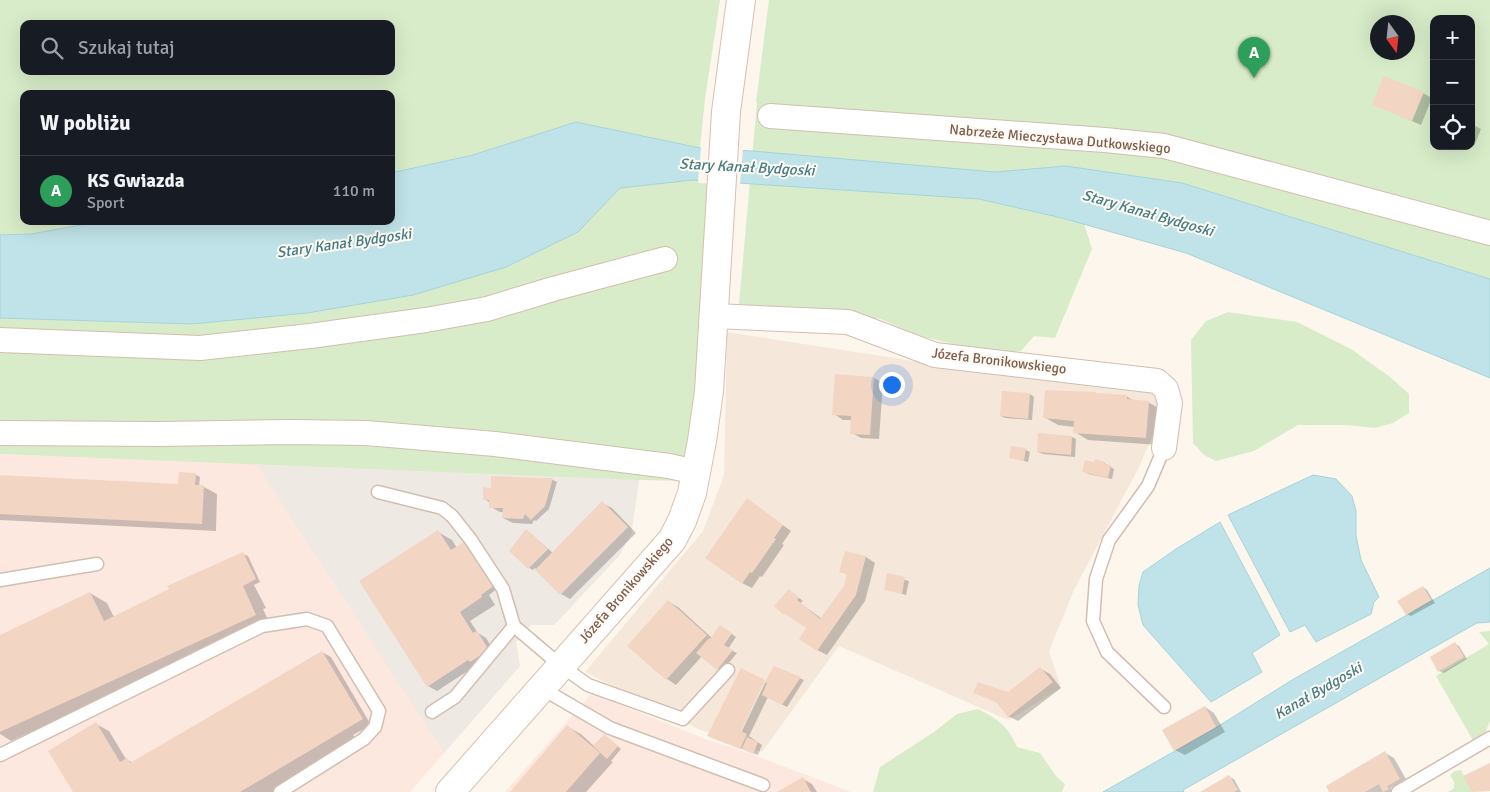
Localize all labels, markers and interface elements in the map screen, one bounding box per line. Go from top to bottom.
north arrow [1370,15,1415,60]
map controls [1430,15,1475,150]
button: + [1430,15,1475,60]
search box [20,20,395,75]
icon: search [38,34,66,62]
text: Szukaj tutaj [78,36,175,60]
pin: A [1238,37,1270,78]
button: − [1430,60,1475,105]
button: locate [1430,105,1475,150]
text: W pobliżu [40,110,131,136]
street label: Nabrzeże Mieczysława Dutkowskiego [949,121,1171,157]
water label: Stary Kanał Bydgoski [679,154,817,180]
text: KS Gwiazda [87,169,185,193]
text: A [51,181,61,201]
text: 110 m [333,181,375,201]
water label: Stary Kanał Bydgoski [1080,186,1217,241]
text: Sport [87,193,125,213]
water label: Stary Kanał Bydgoski [276,224,414,261]
street label: Józefa Bronikowskiego [931,344,1067,378]
your location [879,372,905,398]
street label: Józefa Bronikowskiego [575,533,677,647]
water label: Kanał Bydgoski [1271,658,1367,723]

